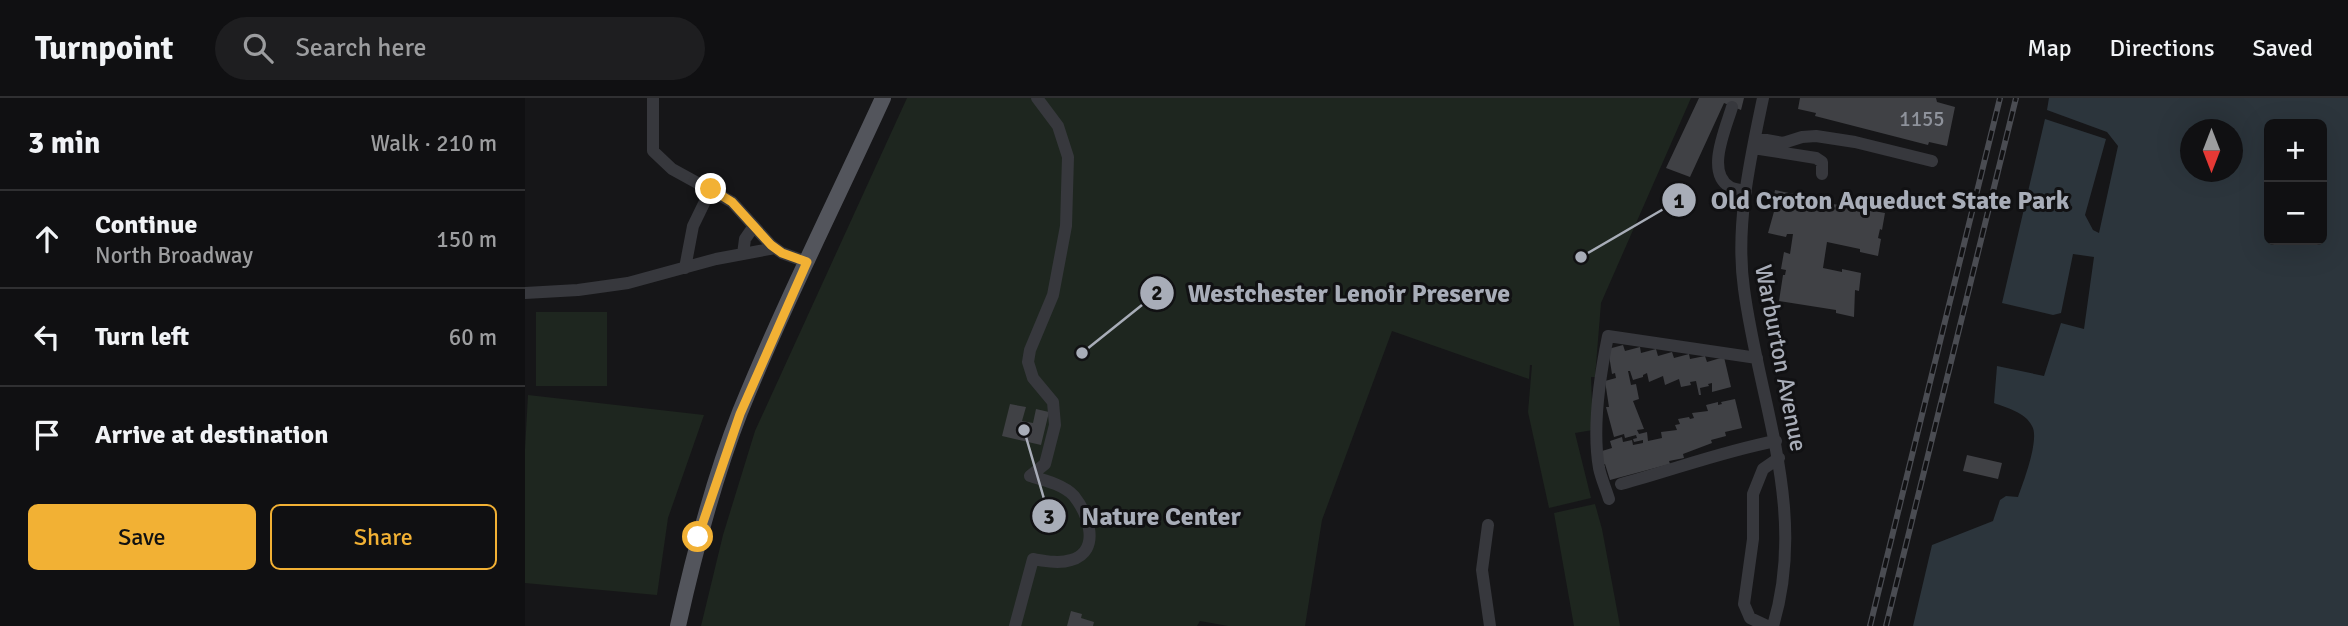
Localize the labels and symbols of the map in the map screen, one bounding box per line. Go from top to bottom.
house number: 1155 [1899,106,1945,132]
north arrow [2180,119,2243,182]
route end [695,173,726,204]
callout: Old Croton Aqueduct State Park [1661,177,2083,224]
text: Old Croton Aqueduct State Park [1711,185,2070,217]
text: 1 [1673,188,1685,214]
street label: Warburton Avenue [1748,262,1814,454]
callout: Westchester Lenoir Preserve [1139,269,1525,316]
text: Westchester Lenoir Preserve [1188,278,1510,310]
text: 2 [1151,280,1163,306]
callout: Nature Center [1032,493,1254,540]
text: Nature Center [1081,501,1241,533]
text: 3 [1043,504,1055,530]
route start [682,521,713,552]

